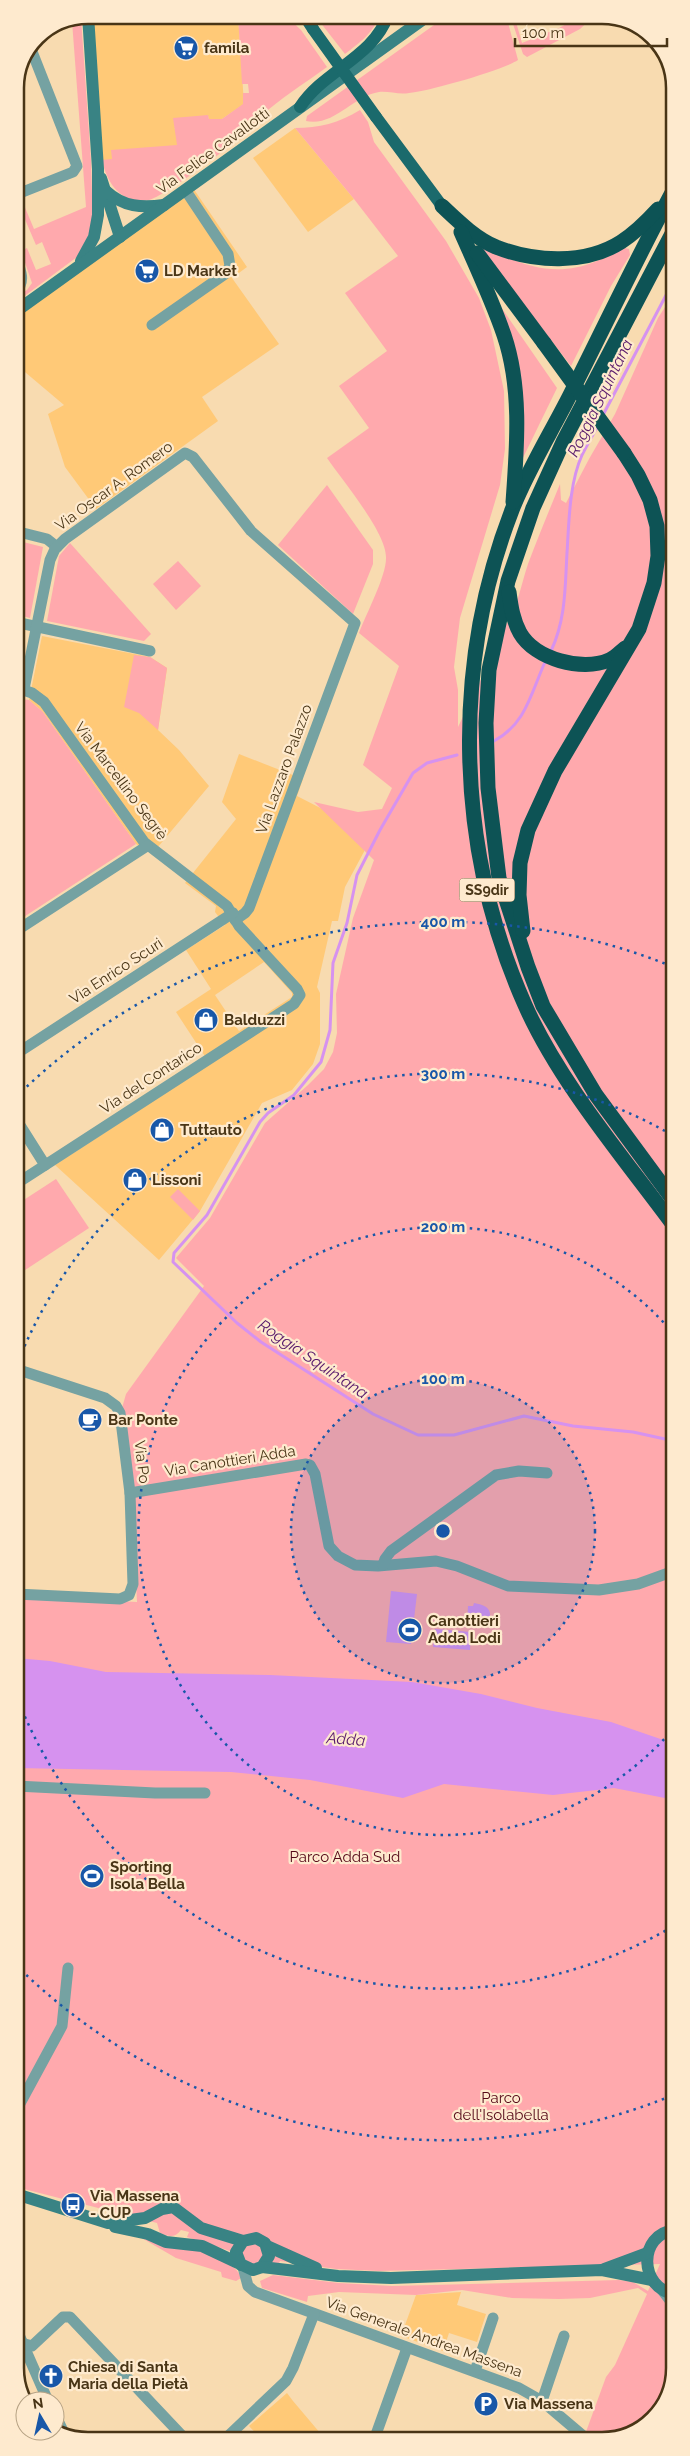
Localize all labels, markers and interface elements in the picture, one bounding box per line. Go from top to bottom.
scale bar [515,15,668,47]
text: 100 m [522,24,564,42]
supermarket icon: famila [173,35,199,61]
place label: famila [204,39,250,57]
street label: Via Felice Cavallotti [153,104,273,198]
supermarket icon: LD Market [134,258,160,284]
place label: LD Market [164,262,237,280]
water label: Roggia Squintana [563,336,637,460]
street label: Via Oscar A. Romero [52,437,176,535]
street label: Via Lazzaro Palazzo [252,702,316,836]
street label: Via Marcellino Segrè [71,719,171,844]
road number: SS9dir [460,878,514,902]
text: 400 m [421,913,465,931]
street label: Via Enrico Scuri [66,934,166,1008]
shop icon: Balduzzi [193,1007,219,1033]
place label: Balduzzi [224,1011,285,1029]
street label: Via del Contarico [97,1038,205,1118]
text: 300 m [421,1065,465,1083]
shop icon: Tuttauto [149,1117,175,1143]
place label: Tuttauto [180,1121,242,1139]
shop icon: Lissoni [122,1167,148,1193]
place label: Lissoni [152,1171,201,1189]
text: 200 m [421,1218,465,1236]
water label: Roggia Squintana [255,1315,372,1403]
text: 100 m [421,1370,465,1388]
cafe icon: Bar Ponte [77,1407,103,1433]
place label: Bar Ponte [108,1411,178,1429]
street label: Via Po [130,1439,154,1485]
street label: Via Canottieri Adda [163,1442,297,1480]
centre of rings [434,1522,452,1540]
place label: Canottieri Adda Lodi [428,1612,501,1647]
sports icon: Canottieri Adda Lodi [397,1617,423,1643]
water label: Adda [325,1728,366,1750]
park label: Parco Adda Sud [290,1848,400,1866]
place label: Sporting Isola Bella [110,1858,185,1893]
sports icon: Sporting Isola Bella [79,1863,105,1889]
park label: Parco dell'Isolabella [453,2089,549,2124]
place label: Via Massena - CUP [90,2187,180,2222]
bus stop icon: Via Massena - CUP [60,2192,86,2218]
street label: Via Generale Andrea Massena [323,2293,525,2381]
place label: Chiesa di Santa Maria della Pietà [68,2358,189,2393]
church icon: Chiesa di Santa Maria della Pietà [38,2363,64,2389]
north arrow [15,2391,65,2441]
parking icon: Via Massena [473,2391,499,2417]
text: N [31,2394,44,2412]
place label: Via Massena [504,2395,594,2413]

